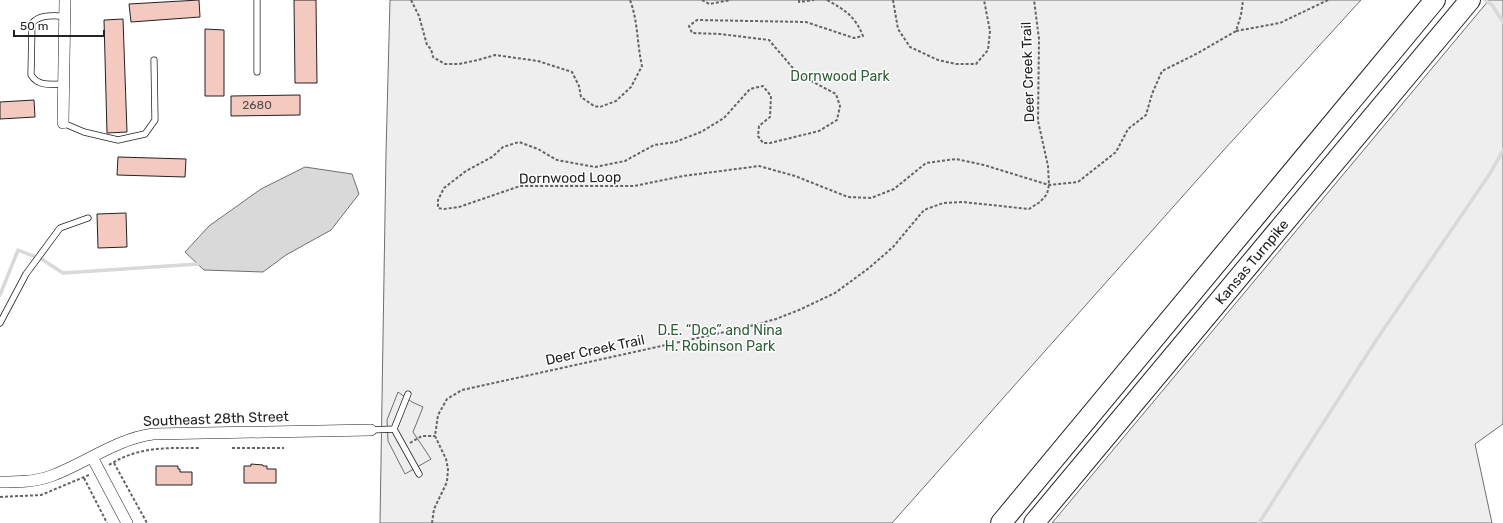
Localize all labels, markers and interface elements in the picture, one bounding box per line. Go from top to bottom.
scale bar [14,12,104,38]
text: 50 m [20,19,48,33]
street label: Deer Creek Trail [1018,21,1038,123]
park label: Dornwood Park [790,68,890,85]
house number: 2680 [242,98,272,112]
street label: Dornwood Loop [519,169,621,187]
street label: Kansas Turnpike [1211,216,1292,308]
park label: D.E. “Doc” and Nina H. Robinson Park [657,322,783,355]
street label: Deer Creek Trail [544,331,646,369]
street label: Southeast 28th Street [143,408,290,430]

